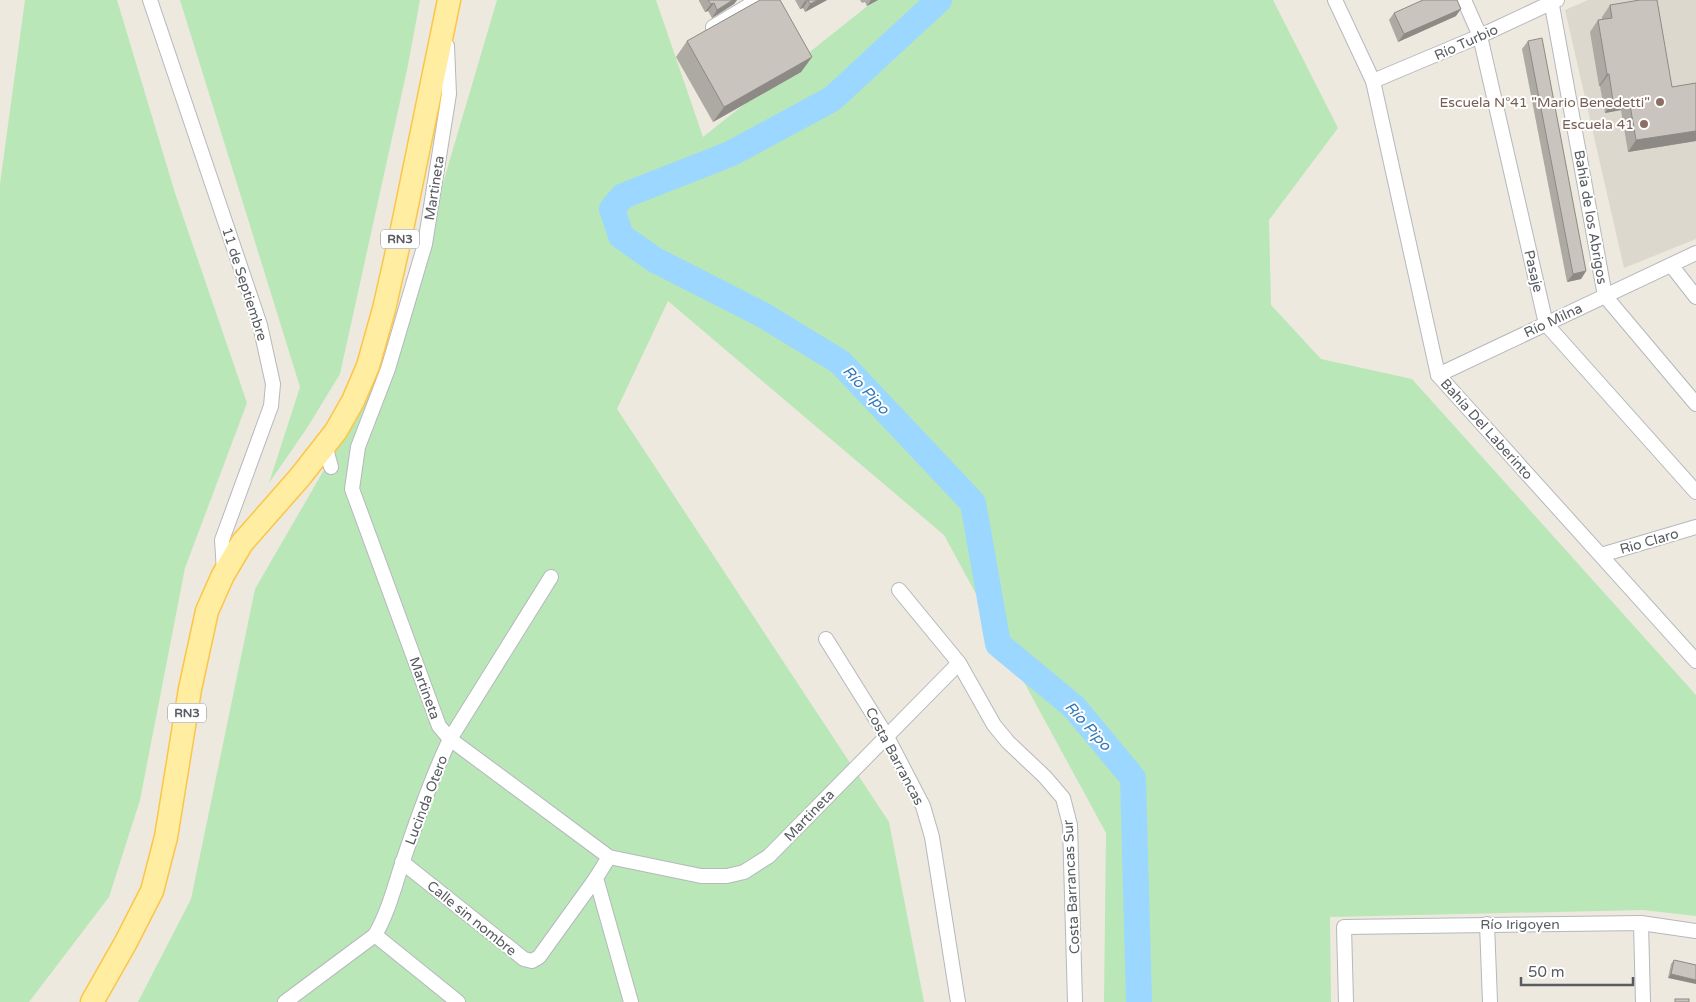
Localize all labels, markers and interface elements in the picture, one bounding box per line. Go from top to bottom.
street label: Río Turbio [1432,21,1501,64]
place label: Escuela N°41 "Mario Benedetti" [1439,94,1650,111]
marker: Escuela N°41 "Mario Benedetti" [1654,96,1666,108]
place label: Escuela 41 [1562,116,1634,133]
marker: Escuela 41 [1638,118,1650,130]
street label: Bahía de los Abrigos [1570,149,1611,286]
street label: Martineta [421,155,448,222]
street label: 11 de Septiembre [218,225,271,343]
road number: RN3 [381,230,419,248]
street label: Pasaje [1520,248,1547,294]
street label: Río Milna [1521,300,1585,341]
water label: Río Pipo [839,362,894,419]
street label: Bahía Del Laberinto [1437,375,1536,483]
street label: Rio Claro [1618,525,1680,558]
street label: Martineta [405,655,444,722]
water label: Río Pipo [1061,698,1115,755]
road number: RN3 [168,704,206,722]
street label: Costa Barrancas [862,704,928,808]
street label: Lucinda Otero [402,753,451,847]
street label: Martineta [781,786,838,845]
street label: Costa Barrancas Sur [1059,819,1084,954]
street label: Calle sin nombre [423,877,520,960]
street label: Río Irigoyen [1480,916,1560,933]
scale bar [1521,954,1634,986]
text: 50 m [1528,963,1565,981]

